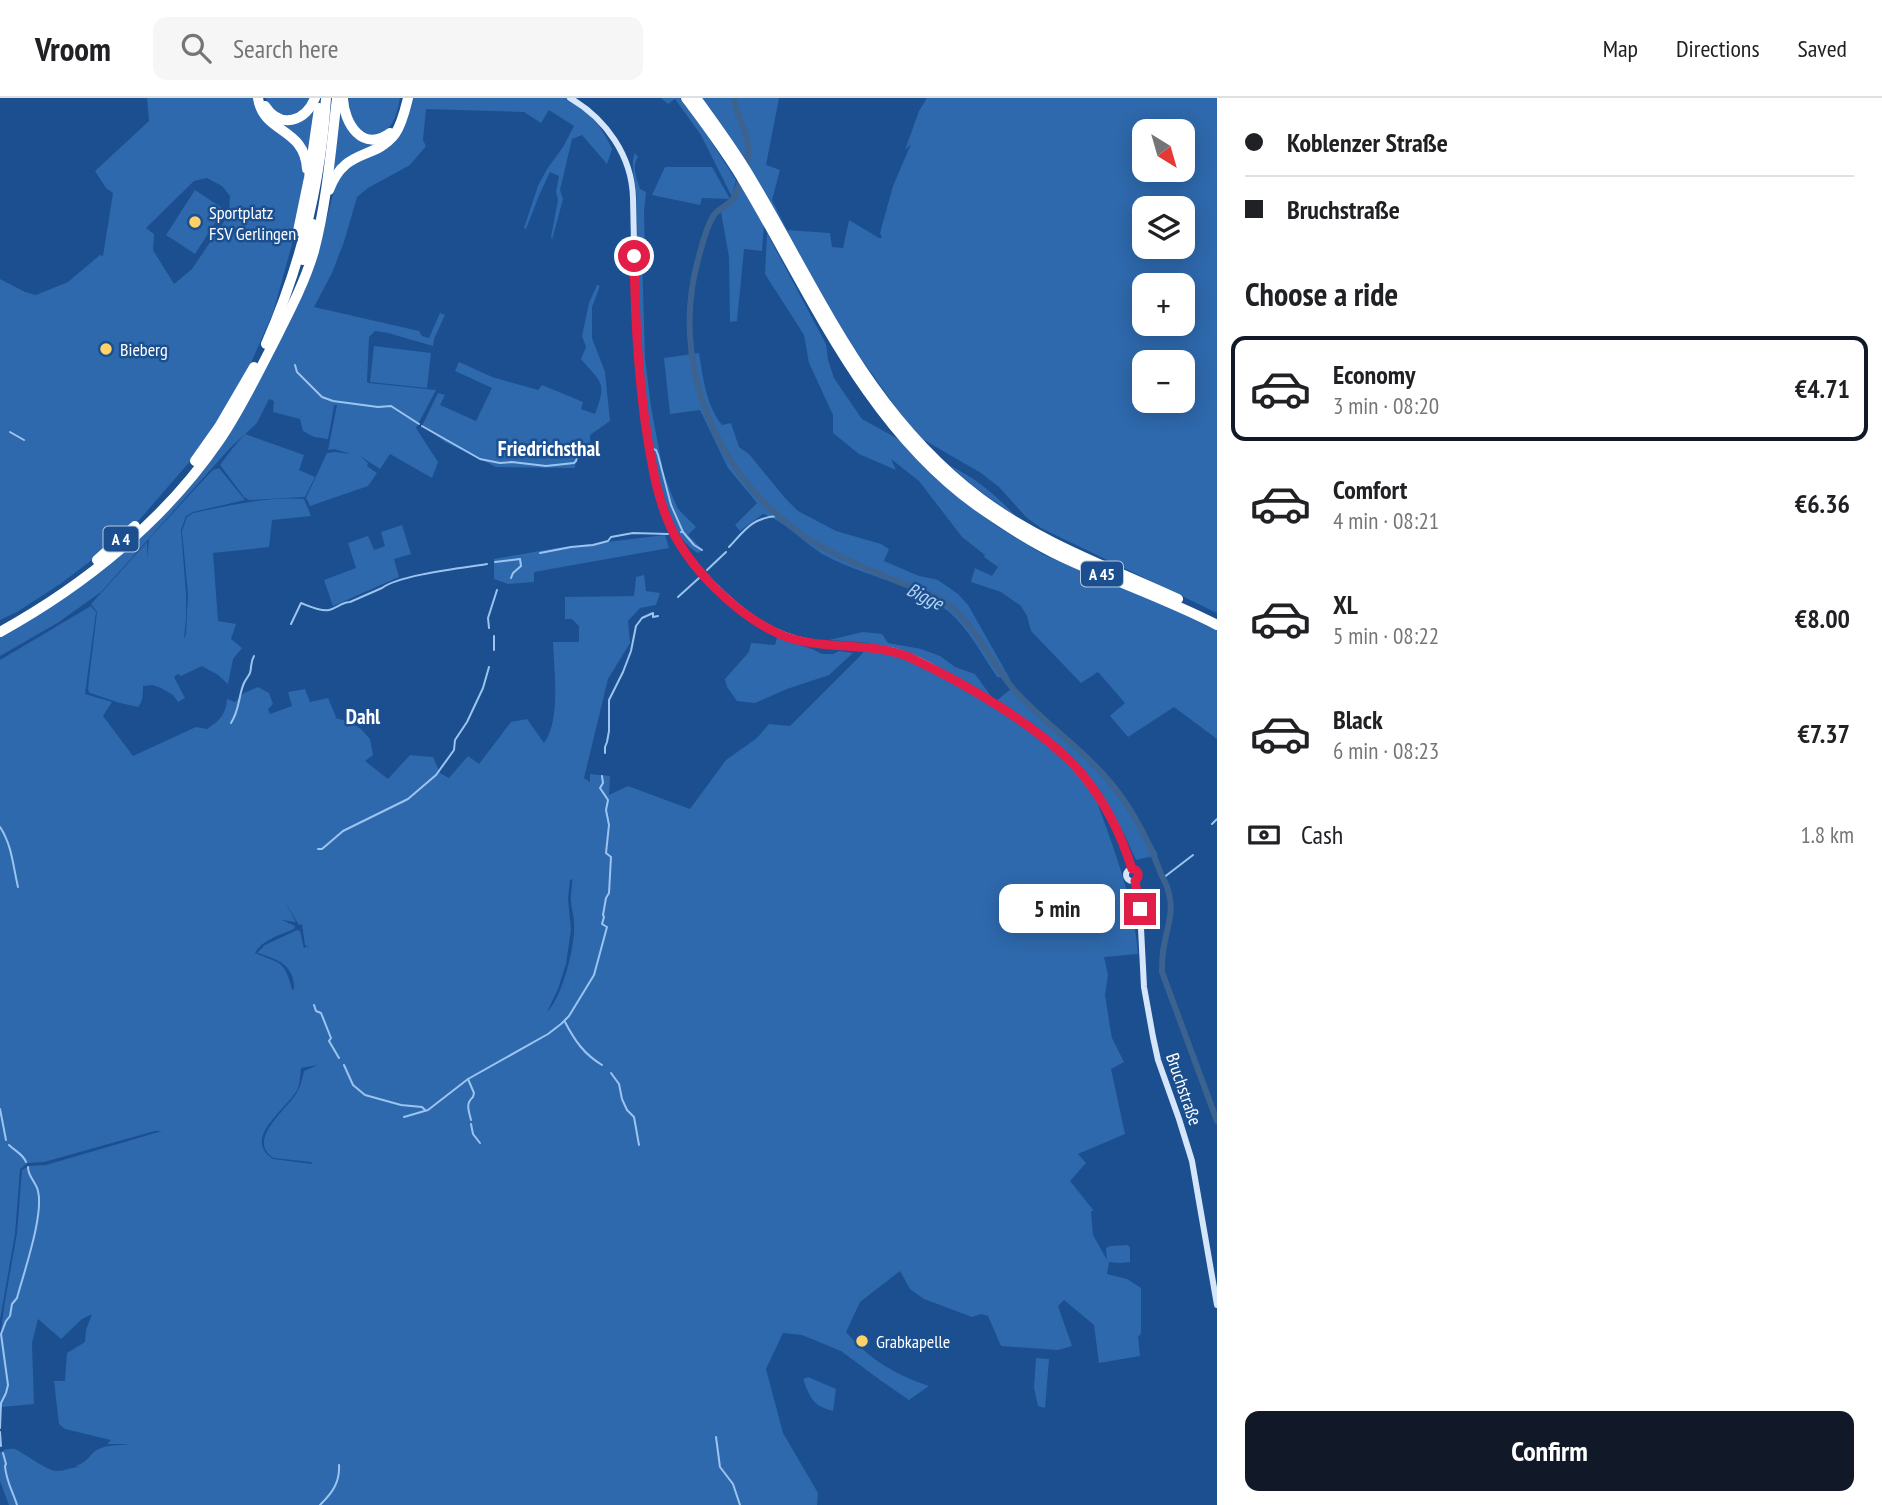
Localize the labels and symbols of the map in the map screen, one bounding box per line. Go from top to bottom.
north arrow [1132,119,1195,182]
place label: Sportplatz FSV Gerlingen [209,201,296,245]
marker: Sportplatz FSV Gerlingen [187,214,203,230]
route start [618,240,650,272]
place label: Bieberg [120,338,168,361]
marker: Bieberg [98,341,114,357]
district label: Friedrichsthal [498,435,601,462]
road number: A 4 [104,526,138,552]
road number: A 45 [1081,561,1123,587]
water label: Bigge [903,577,948,615]
district label: Dahl [346,703,381,730]
callout: 5 min [1000,884,1116,934]
route end [1124,893,1156,925]
street label: Bruchstraße [1161,1050,1207,1128]
place label: Grabkapelle [876,1330,950,1353]
marker: Grabkapelle [854,1333,870,1349]

